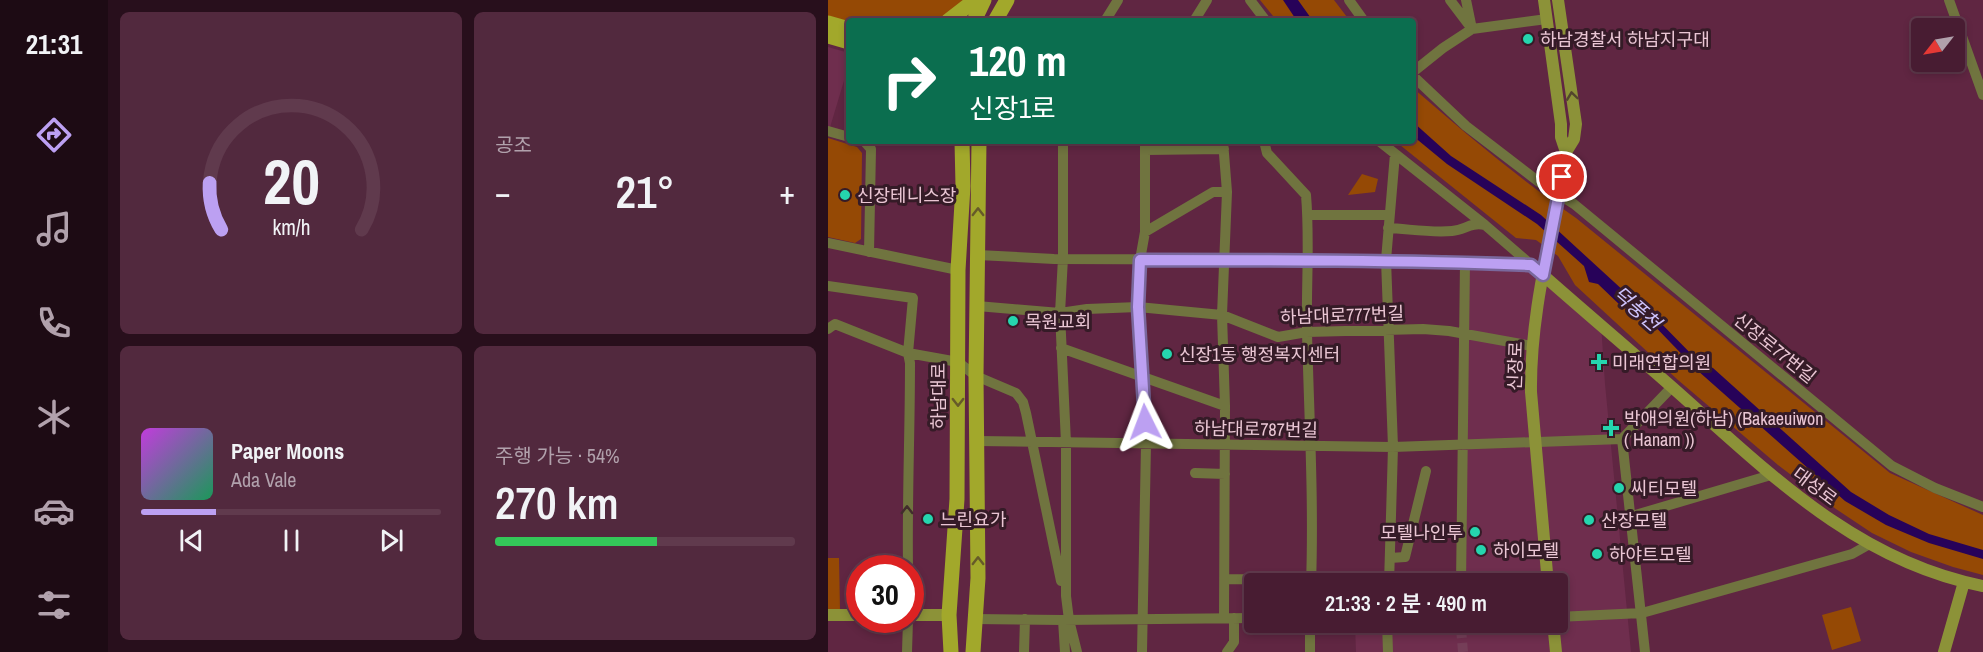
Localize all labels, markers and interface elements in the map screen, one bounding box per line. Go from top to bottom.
north arrow [1911,18,1965,72]
map controls [1911,18,1965,72]
text: 21:31 [26,26,82,62]
place label: 하남경찰서 하남지구대 [1540,27,1710,52]
marker: 하남경찰서 하남지구대 [1521,32,1535,46]
text: 120 m [969,33,1067,89]
icon: right [870,42,948,120]
text: 신장1로 [969,90,1056,126]
one-way arrow [1566,91,1578,100]
icon: directions [33,114,75,156]
text: 공조 [495,131,532,158]
text: 20 [263,139,319,223]
pin [1536,151,1587,202]
icon: arrive [1545,160,1578,193]
text: 21° [615,161,675,222]
text: − [495,170,511,214]
text: + [779,170,795,214]
place label: 신장테니스장 [857,183,956,208]
marker: 신장테니스장 [838,188,852,202]
icon: music [33,208,75,250]
one-way arrow [972,208,984,217]
text: km/h [272,213,310,242]
water label: 덕풍천 [1607,280,1669,338]
street label: 하남대로777번길 [1280,300,1404,330]
icon: phone [33,302,75,344]
street label: 신장로77번길 [1729,307,1821,389]
place label: 목원교회 [1025,309,1091,334]
marker: 목원교회 [1006,314,1020,328]
street label: 신장로 [1502,341,1528,391]
place label: 신장1동 행정복지센터 [1179,342,1340,367]
marker: 신장1동 행정복지센터 [1160,347,1174,361]
place label: 미래연합의원 [1612,350,1711,375]
marker: 미래연합의원 [1590,353,1608,371]
street label: 하남대로 [926,363,951,429]
position arrow [1113,390,1177,454]
icon: climate [33,396,75,438]
one-way arrow [952,397,964,406]
place label: 박애의원(하남) (Bakaeuiwon ( Hanam )) [1624,406,1823,452]
street label: 하남대로787번길 [1194,415,1318,443]
marker: 박애의원(하남) (Bakaeuiwon ( Hanam )) [1602,419,1620,437]
text: Paper Moons [231,436,344,466]
text: 주행 가능 · 54% [495,442,620,469]
street label: 대성로 [1788,461,1842,511]
text: Ada Vale [231,466,296,493]
text: 270 km [495,472,619,533]
place label: 씨티모텔 [1631,476,1697,501]
marker: 씨티모텔 [1612,481,1626,495]
icon: car [33,490,75,532]
one-way arrow [901,506,913,515]
place label: 느린요가 [940,507,1007,532]
place label: 산장모텔 [1601,508,1667,533]
marker: 느린요가 [921,512,935,526]
marker: 산장모텔 [1582,513,1596,527]
place label: 모텔나인투 [1380,520,1463,545]
icon: previous [175,524,208,557]
icon: pause [275,524,308,557]
icon: next [375,524,408,557]
marker: 모텔나인투 [1468,525,1482,539]
place label: 하이모텔 [1493,538,1559,563]
place label: 하야트모텔 [1609,542,1692,567]
marker: 하이모텔 [1474,543,1488,557]
marker: 하야트모텔 [1590,547,1604,561]
speed limit sign: 30 [846,555,924,633]
one-way arrow [972,556,984,565]
icon: filters [33,584,75,626]
text: 21:33 · 2 분 · 490 m [1325,588,1487,618]

